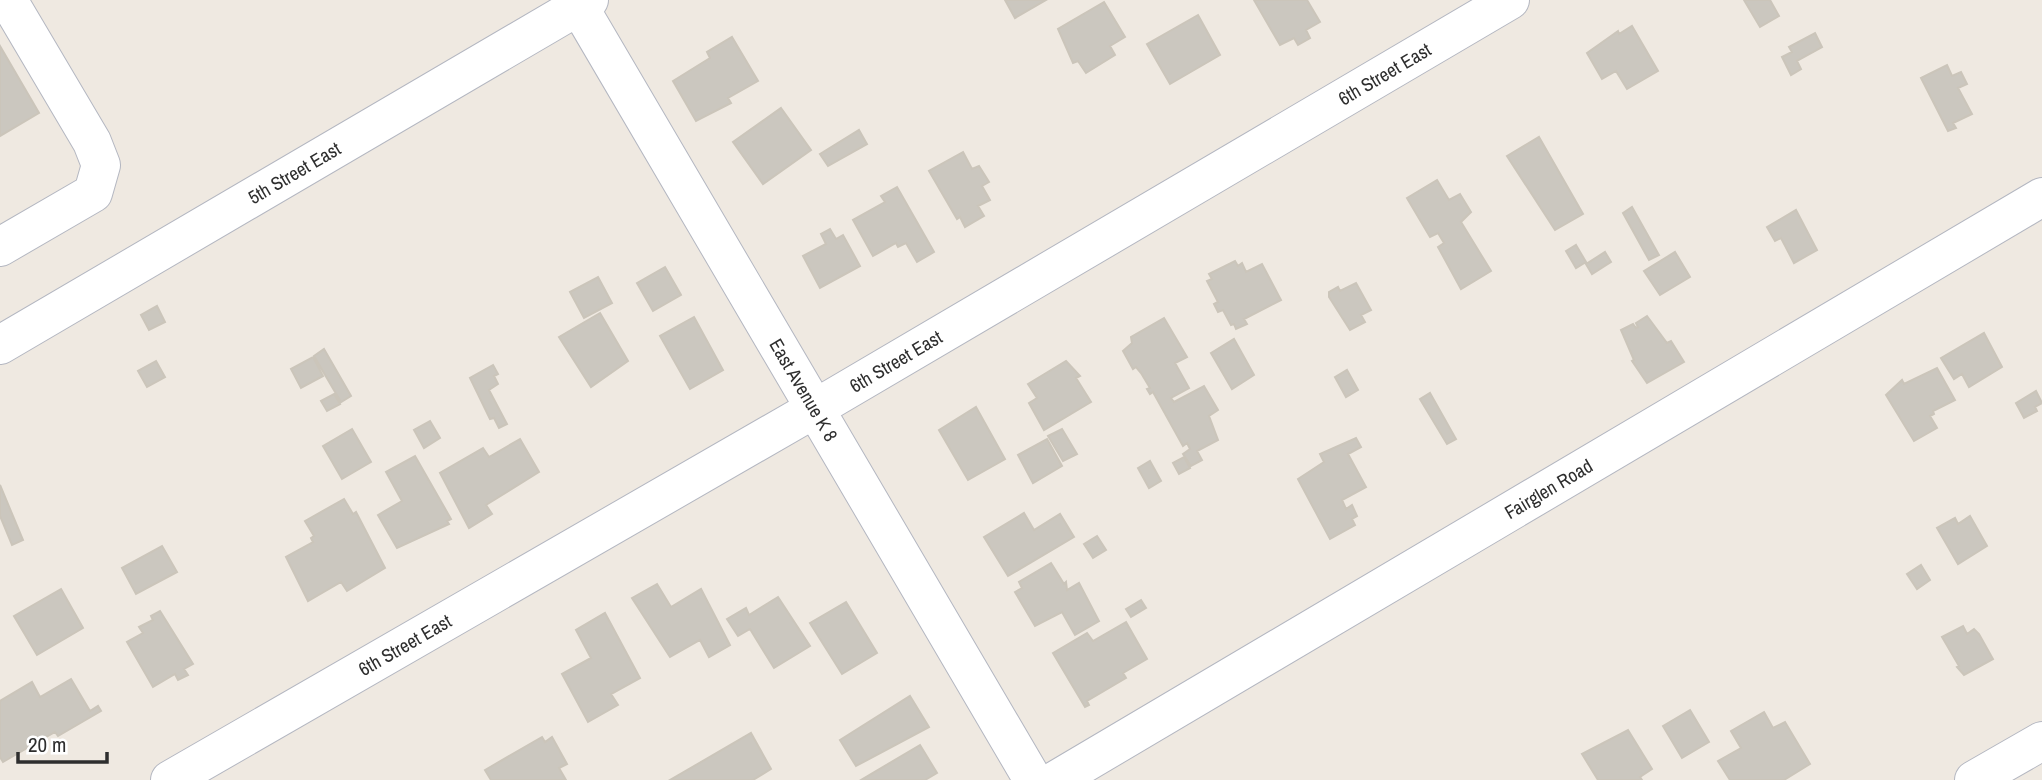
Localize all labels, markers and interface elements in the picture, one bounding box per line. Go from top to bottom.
street label: 6th Street East [1333,36,1436,111]
street label: 5th Street East [243,135,346,210]
street label: 6th Street East [845,323,947,398]
street label: East Avenue K 8 [764,334,844,446]
street label: Fairglen Road [1500,453,1597,525]
street label: 6th Street East [354,607,457,682]
scale bar [18,720,107,764]
text: 20 m [28,730,66,759]

